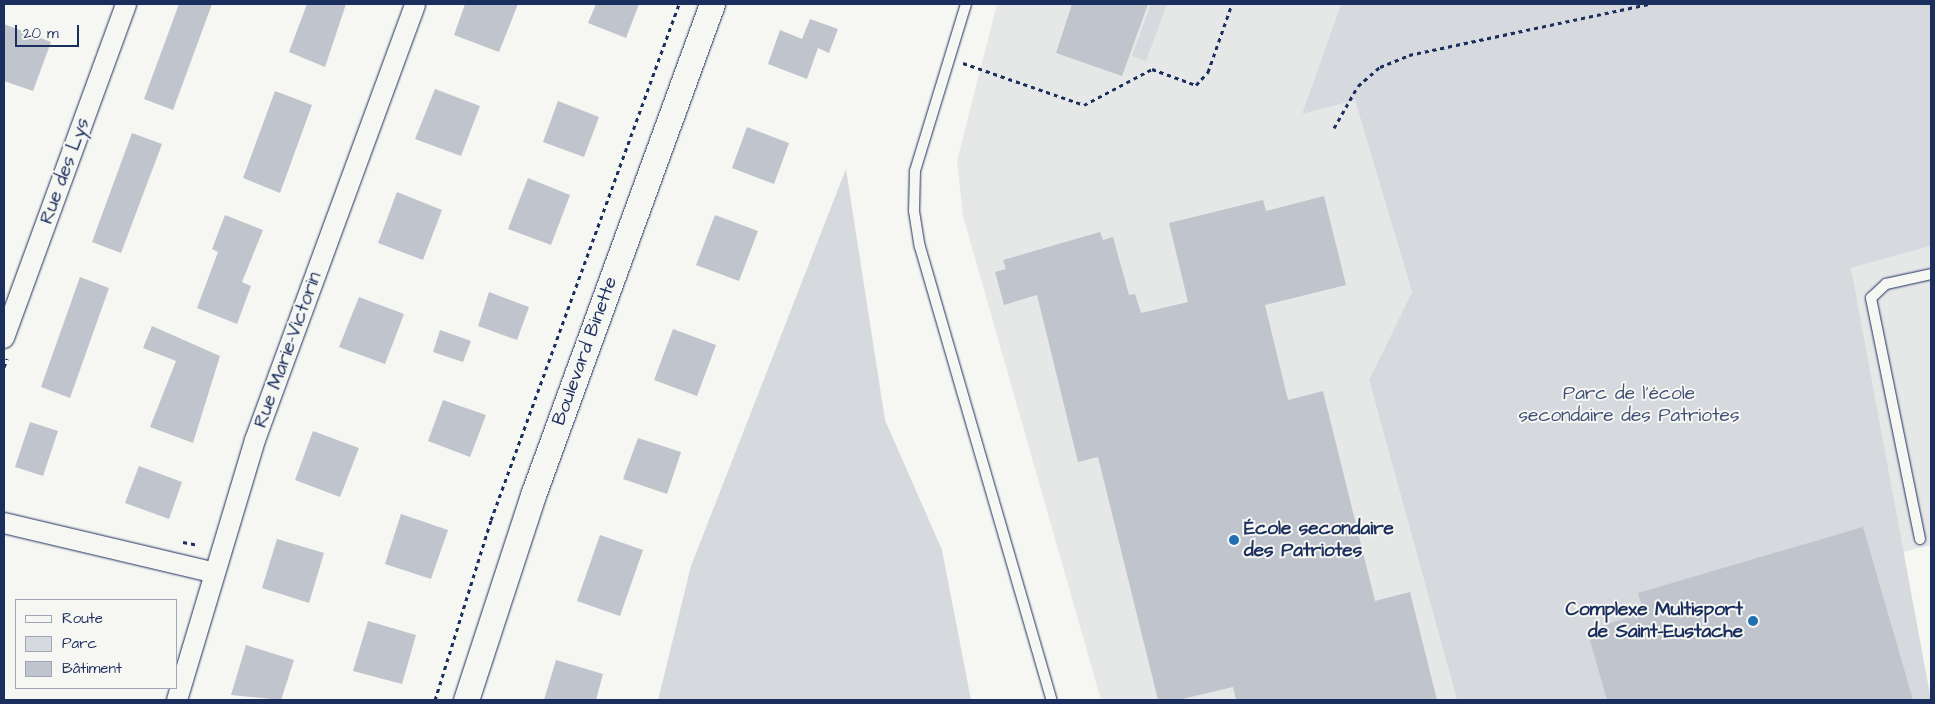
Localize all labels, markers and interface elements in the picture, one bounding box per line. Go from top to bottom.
scale bar [18,15,81,47]
text: 20 m [23,23,59,44]
street label: Rue des Lys [35,115,95,227]
street label: Rue Marie-Victorin [249,269,327,431]
street label: Boulevard Binette [548,274,622,428]
park label: Parc de l'école secondaire des Patriotes [1519,383,1739,427]
place label: École secondaire des Patriotes [1244,518,1394,562]
marker: École secondaire des Patriotes [1228,534,1240,546]
legend [15,599,178,689]
place label: Complexe Multisport de Saint-Eustache [1566,599,1743,643]
text: Route [62,608,103,629]
marker: Complexe Multisport de Saint-Eustache [1747,615,1759,627]
text: Parc [62,633,97,654]
text: Bâtiment [62,658,122,679]

